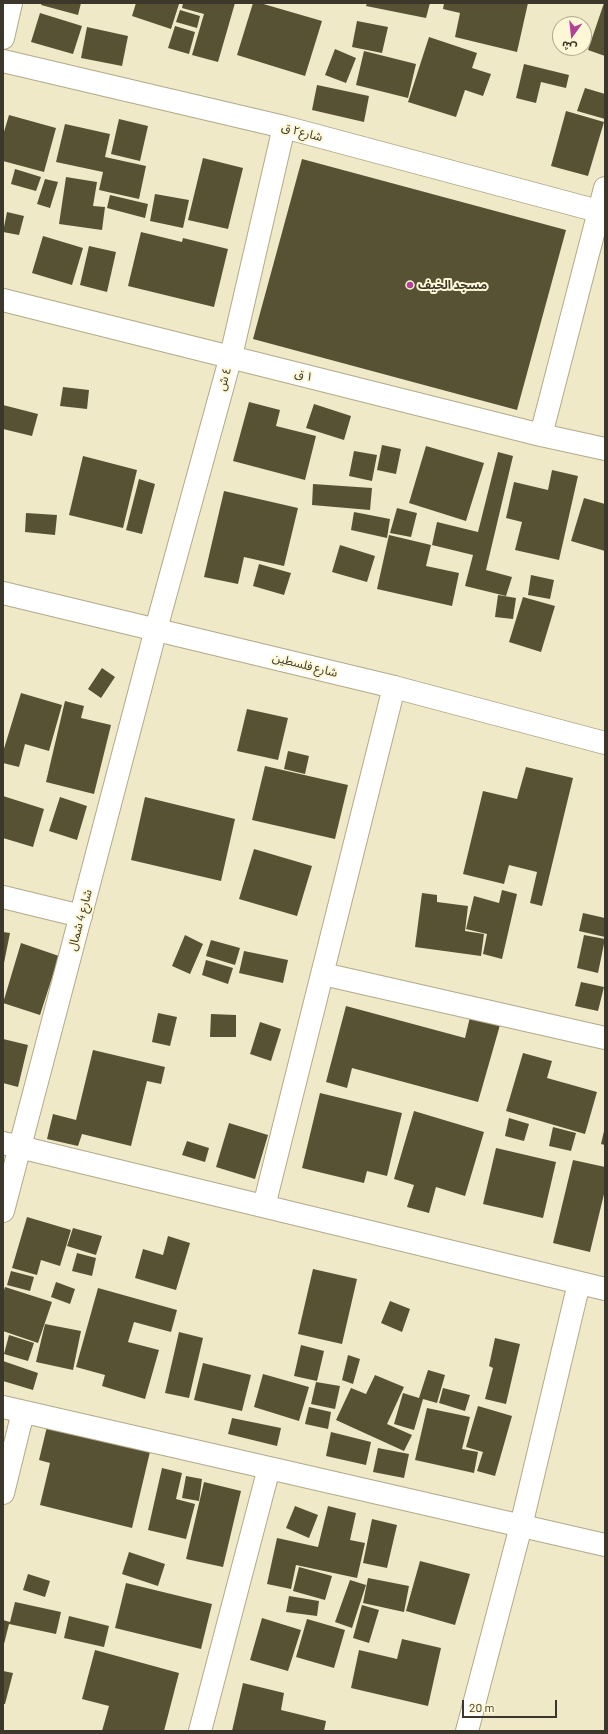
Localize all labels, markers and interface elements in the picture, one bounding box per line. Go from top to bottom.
north arrow [552,16,592,56]
text: ش [560,39,578,55]
street label: شارع٢ ق [280,120,324,144]
place label: مسجد الخيف [418,278,487,292]
marker: مسجد الخيف [405,280,415,290]
street label: ٤ ش [214,366,234,392]
street label: ١ ق [293,366,315,384]
street label: شارع فلسطين [271,650,339,680]
street label: شارع 4 شمال [65,888,95,952]
scale bar [464,1692,559,1718]
text: 20 m [469,1700,495,1714]

